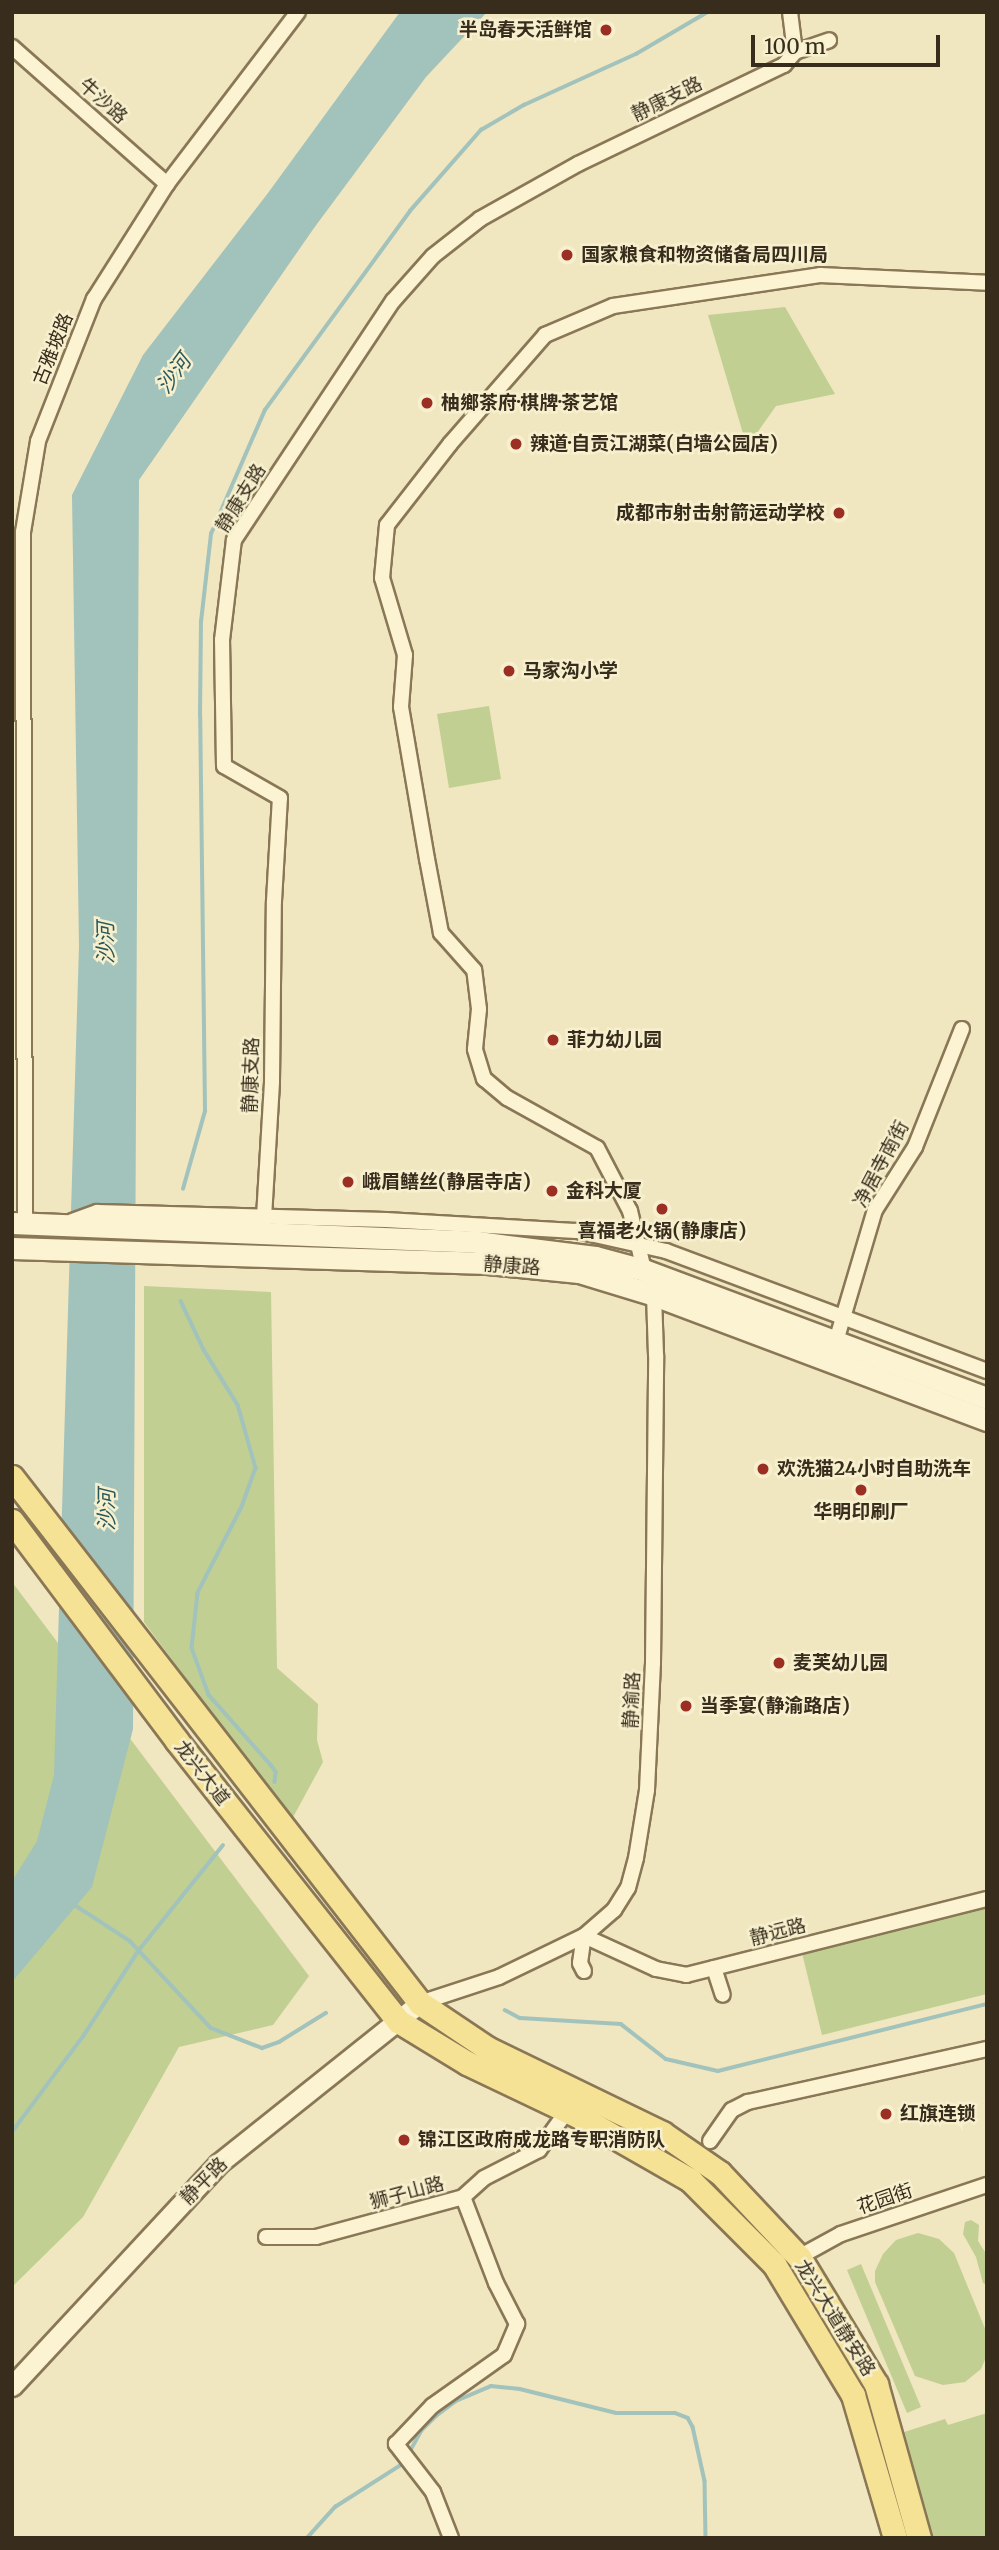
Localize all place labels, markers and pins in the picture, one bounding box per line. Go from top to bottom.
place label: 半岛春天活鲜馆 [459,19,592,41]
marker: 半岛春天活鲜馆 [598,22,614,38]
place label: 国家粮食和物资储备局四川局 [581,244,828,266]
marker: 国家粮食和物资储备局四川局 [559,247,575,263]
place label: 柚鄉茶府·棋牌·茶艺馆 [441,392,618,414]
marker: 柚鄉茶府·棋牌·茶艺馆 [419,395,435,411]
place label: 辣道·自贡江湖菜(白墙公园店) [530,433,778,455]
marker: 辣道·自贡江湖菜(白墙公园店) [508,436,524,452]
place label: 成都市射击射箭运动学校 [616,502,825,524]
marker: 成都市射击射箭运动学校 [831,505,847,521]
place label: 马家沟小学 [523,660,618,682]
marker: 马家沟小学 [501,663,517,679]
place label: 菲力幼儿园 [567,1029,662,1051]
marker: 菲力幼儿园 [545,1032,561,1048]
place label: 峨眉鳝丝(静居寺店) [362,1171,531,1193]
marker: 峨眉鳝丝(静居寺店) [340,1174,356,1190]
place label: 金科大厦 [566,1180,642,1202]
marker: 金科大厦 [544,1183,560,1199]
marker: 喜福老火锅(静康店) [654,1201,670,1217]
place label: 喜福老火锅(静康店) [578,1220,746,1242]
place label: 欢洗猫24小时自助洗车 [777,1458,971,1480]
marker: 欢洗猫24小时自助洗车 [755,1461,771,1477]
marker: 华明印刷厂 [853,1482,869,1498]
place label: 华明印刷厂 [814,1501,908,1523]
place label: 麦芙幼儿园 [793,1652,888,1674]
marker: 麦芙幼儿园 [771,1655,787,1671]
place label: 当季宴(静渝路店) [700,1695,850,1717]
marker: 当季宴(静渝路店) [678,1698,694,1714]
place label: 红旗连锁 [900,2103,976,2125]
marker: 红旗连锁 [878,2106,894,2122]
place label: 锦江区政府成龙路专职消防队 [418,2129,665,2151]
marker: 锦江区政府成龙路专职消防队 [396,2132,412,2148]

